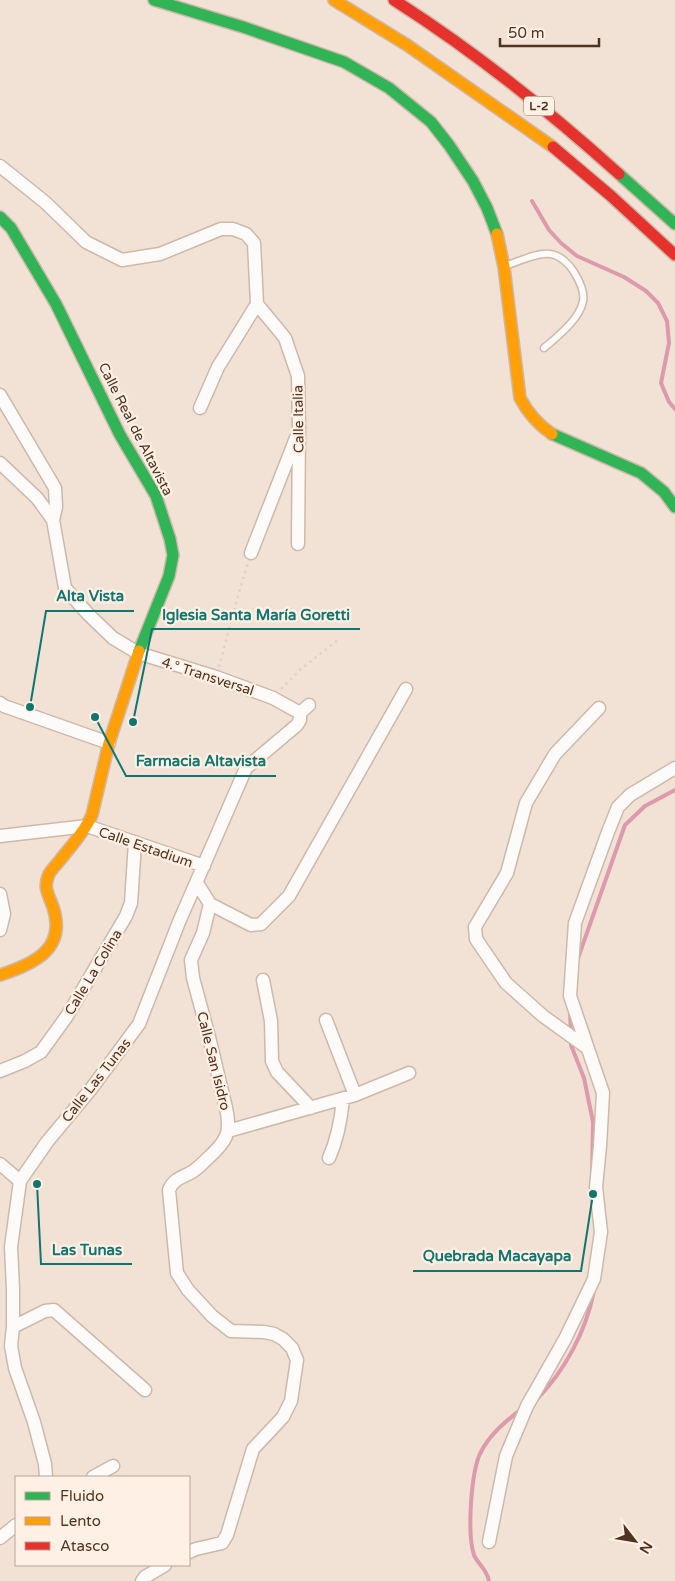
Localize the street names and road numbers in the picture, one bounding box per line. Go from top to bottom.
road number: L-2 [524,96,554,115]
street label: Calle Real de Altavista [95,360,177,499]
street label: Calle Italia [289,385,308,453]
street label: 4.° Transversal [159,654,256,699]
street label: Calle Estadium [96,823,195,872]
street label: Calle La Colina [61,926,126,1018]
street label: Calle San Isidro [193,1010,234,1112]
street label: Calle Las Tunas [58,1035,135,1126]

